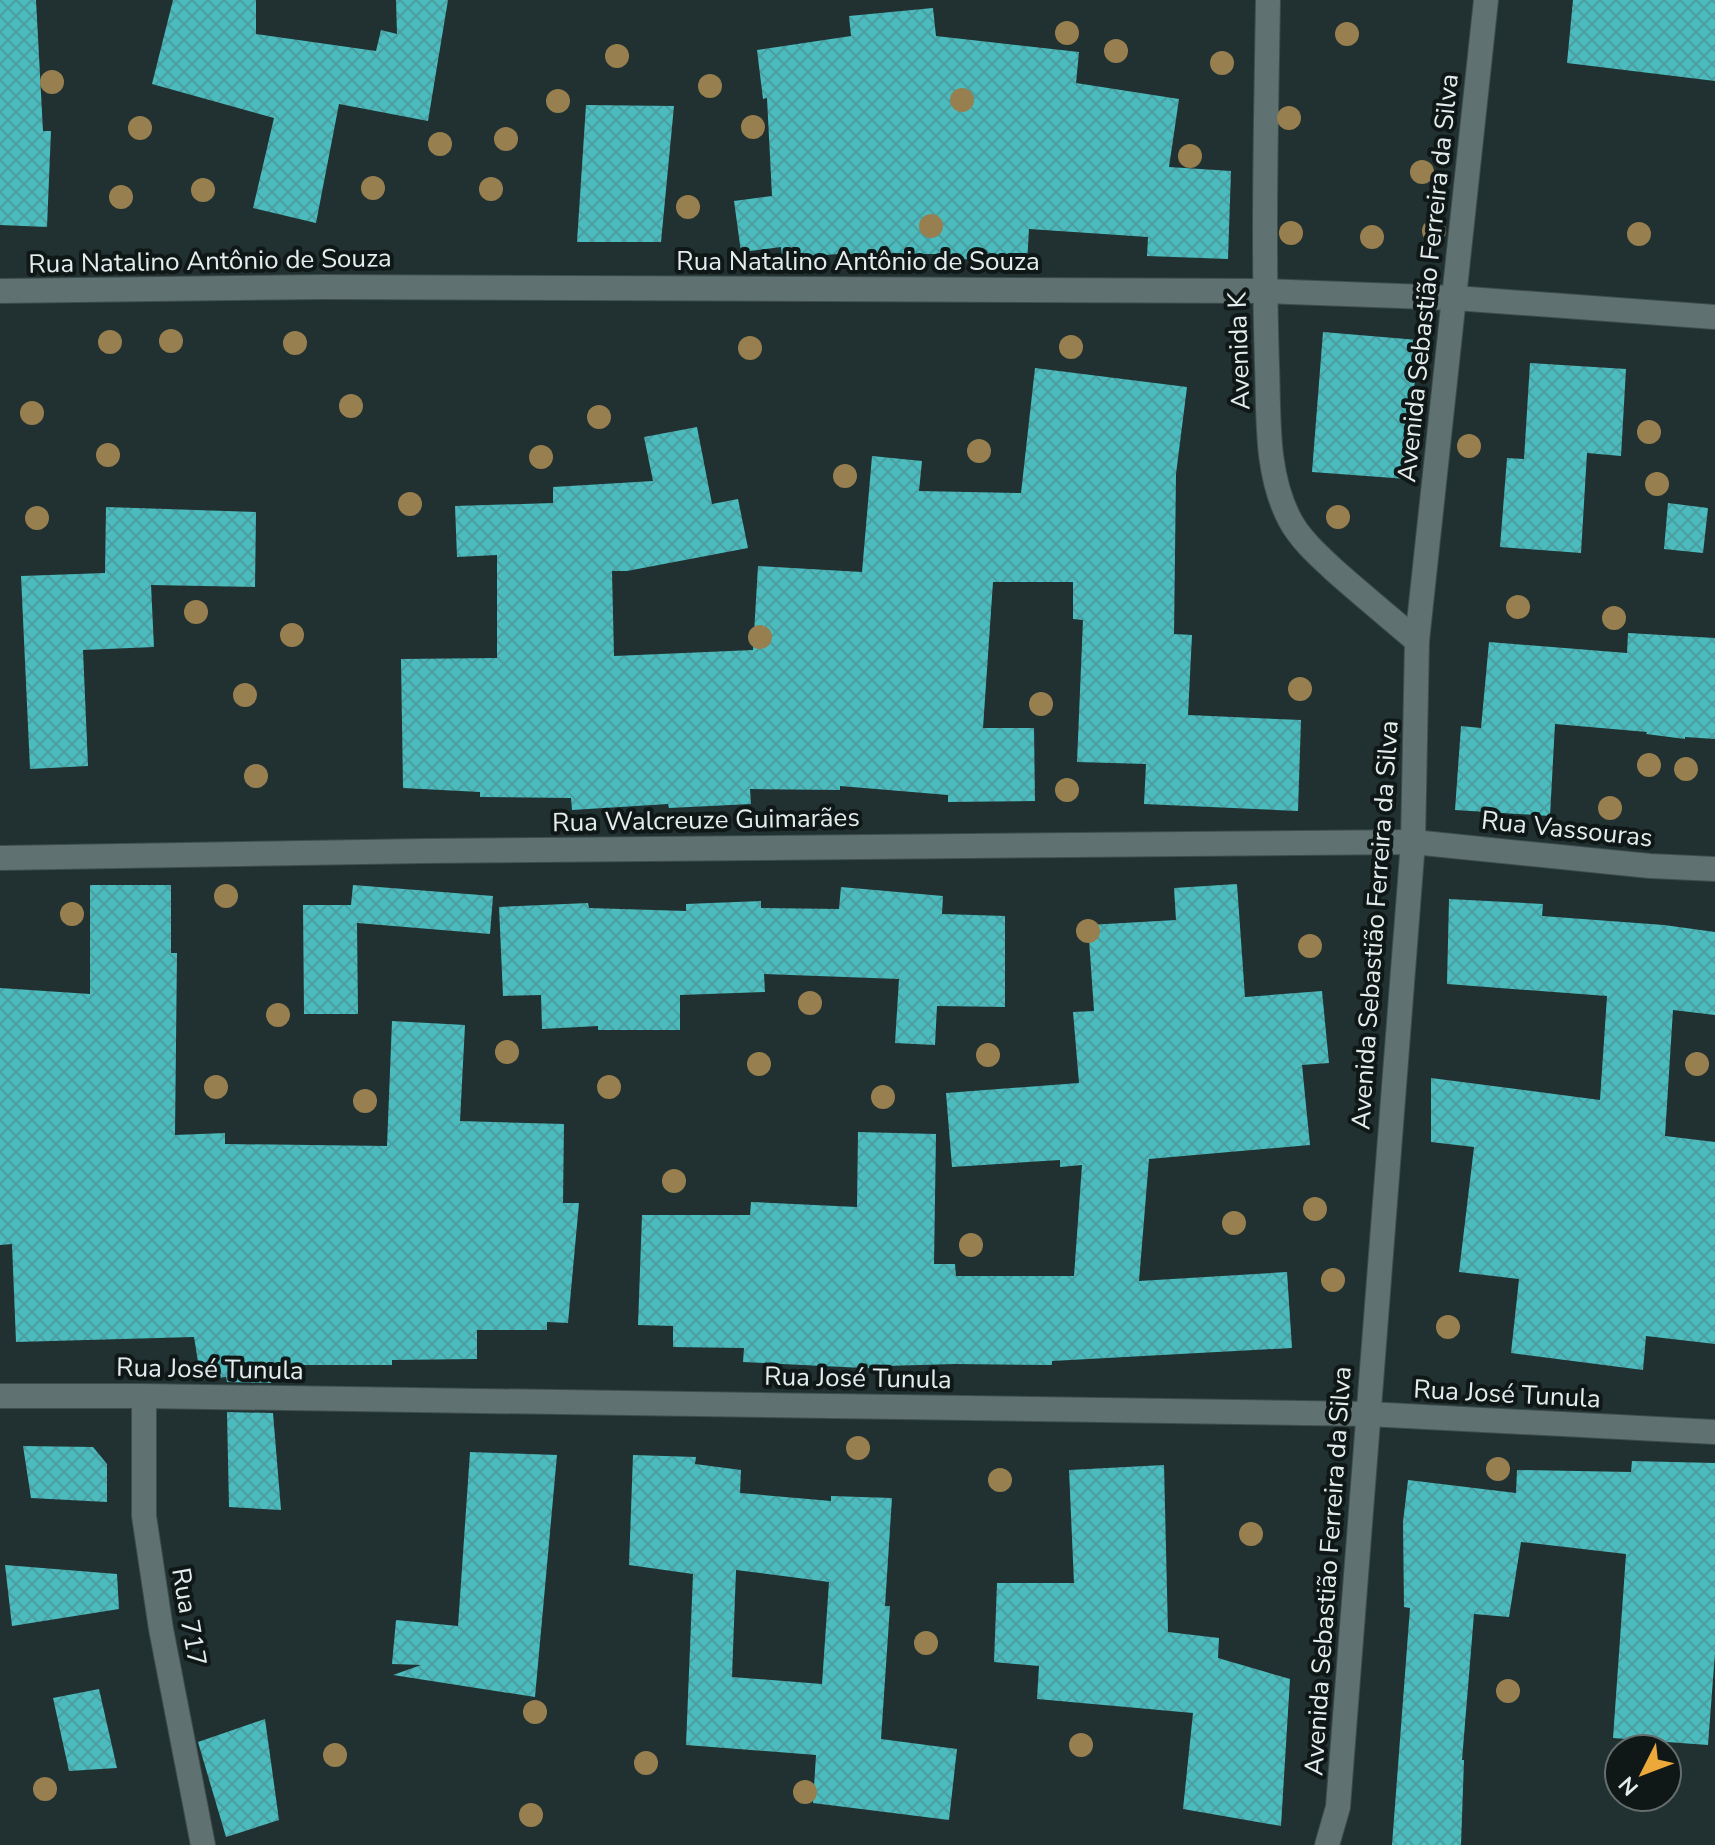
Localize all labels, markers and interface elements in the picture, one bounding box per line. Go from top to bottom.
street label: Avenida Sebastião Ferreira da Silva [1389,72,1467,484]
street label: Rua Natalino Antônio de Souza [28,240,392,282]
street label: Rua Natalino Antônio de Souza [676,244,1040,279]
street label: Avenida K [1219,291,1259,411]
street label: Avenida Sebastião Ferreira da Silva [1343,719,1407,1131]
street label: Rua Walcreuze Guimarães [552,800,860,840]
street label: Rua Vassouras [1480,803,1654,855]
street label: Rua José Tunula [116,1350,304,1388]
street label: Rua José Tunula [764,1359,952,1397]
street label: Avenida Sebastião Ferreira da Silva [1296,1365,1360,1777]
street label: Rua José Tunula [1412,1372,1602,1416]
street label: Rua 717 [163,1565,215,1669]
north arrow [1603,1733,1683,1813]
text: N [1612,1770,1646,1802]

